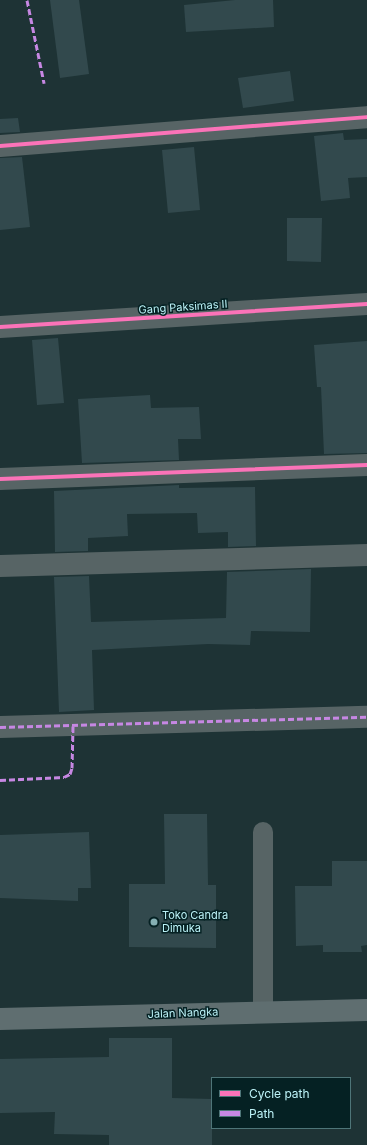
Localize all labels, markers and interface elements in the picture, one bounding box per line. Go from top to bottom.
street label: Gang Paksimas II [138,297,228,317]
place label: Toko Candra Dimuka [162,909,228,935]
marker: Toko Candra Dimuka [149,917,159,927]
street label: Jalan Nangka [147,1005,219,1021]
legend [211,1077,351,1129]
text: Cycle path [249,1086,310,1101]
text: Path [249,1106,274,1121]

